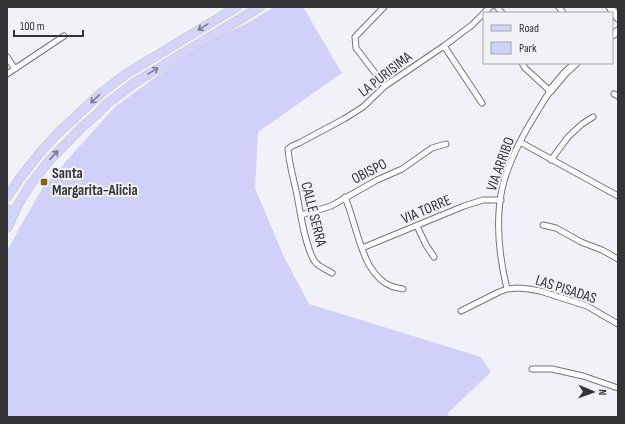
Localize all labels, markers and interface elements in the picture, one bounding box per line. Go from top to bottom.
scale bar [14,12,83,38]
legend [483,12,613,64]
text: 100 m [20,19,45,34]
text: Road [519,21,539,36]
one-way arrow [198,23,209,31]
text: Park [519,41,537,56]
street label: LA PURISIMA [355,47,416,101]
one-way arrow [147,67,159,75]
one-way arrow [90,94,100,104]
street label: VIA ARRIBO [482,135,519,194]
one-way arrow [50,150,59,160]
street label: OBISPO [348,155,390,188]
place label: Santa Margarita-Alicia [52,164,138,200]
marker: Santa Margarita-Alicia [39,177,49,187]
street label: CALLE SERRA [296,180,331,249]
street label: VIA TORRE [399,191,454,228]
street label: LAS PISADAS [533,271,599,308]
north arrow [573,372,613,412]
text: N [596,389,609,396]

